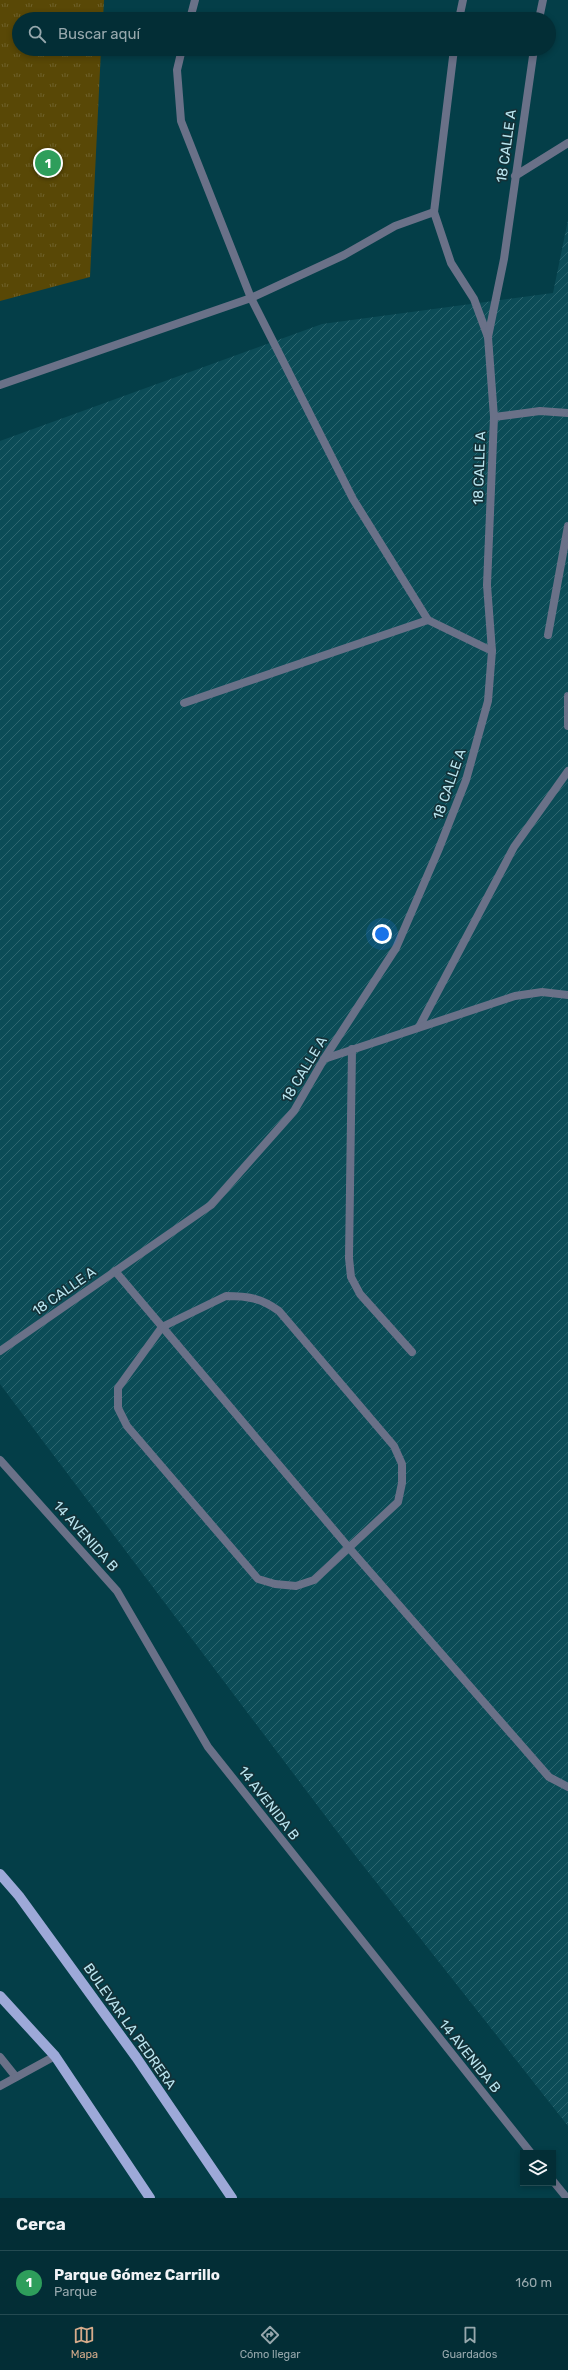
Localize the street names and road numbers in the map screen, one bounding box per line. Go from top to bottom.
street label: 18 CALLE A [493,108,520,184]
street label: 18 CALLE A [470,430,489,505]
street label: 18 CALLE A [429,746,470,822]
street label: 18 CALLE A [278,1033,331,1105]
street label: 18 CALLE A [29,1263,100,1319]
street label: 14 AVENIDA B [50,1498,122,1575]
street label: 14 AVENIDA B [235,1763,303,1844]
street label: BULEVAR LA PEDRERA [80,1960,180,2093]
street label: 14 AVENIDA B [435,2016,504,2096]

